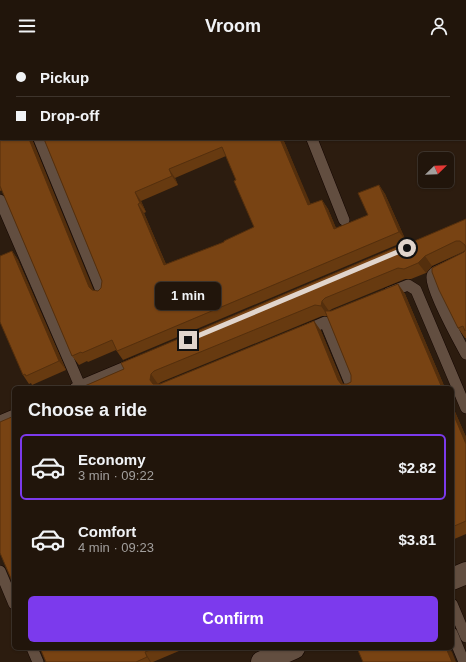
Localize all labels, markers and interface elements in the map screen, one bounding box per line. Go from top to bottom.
icon: menu [16,15,38,37]
icon: person [428,15,450,37]
text: Vroom [205,16,261,36]
text: Pickup [40,69,89,86]
text: Drop-off [40,107,99,124]
north arrow [418,152,454,188]
map controls [418,152,454,188]
route start [398,239,416,257]
callout: 1 min [155,282,221,310]
text: 1 min [171,288,205,303]
route end [179,331,197,349]
text: Choose a ride [28,400,147,420]
icon: car [30,449,66,485]
text: Economy [78,451,146,468]
text: $2.82 [398,459,436,476]
text: 3 min · 09:22 [78,468,154,483]
icon: car [30,521,66,557]
text: Comfort [78,523,136,540]
text: $3.81 [398,531,436,548]
text: 4 min · 09:23 [78,540,154,555]
button: Confirm [28,596,438,642]

